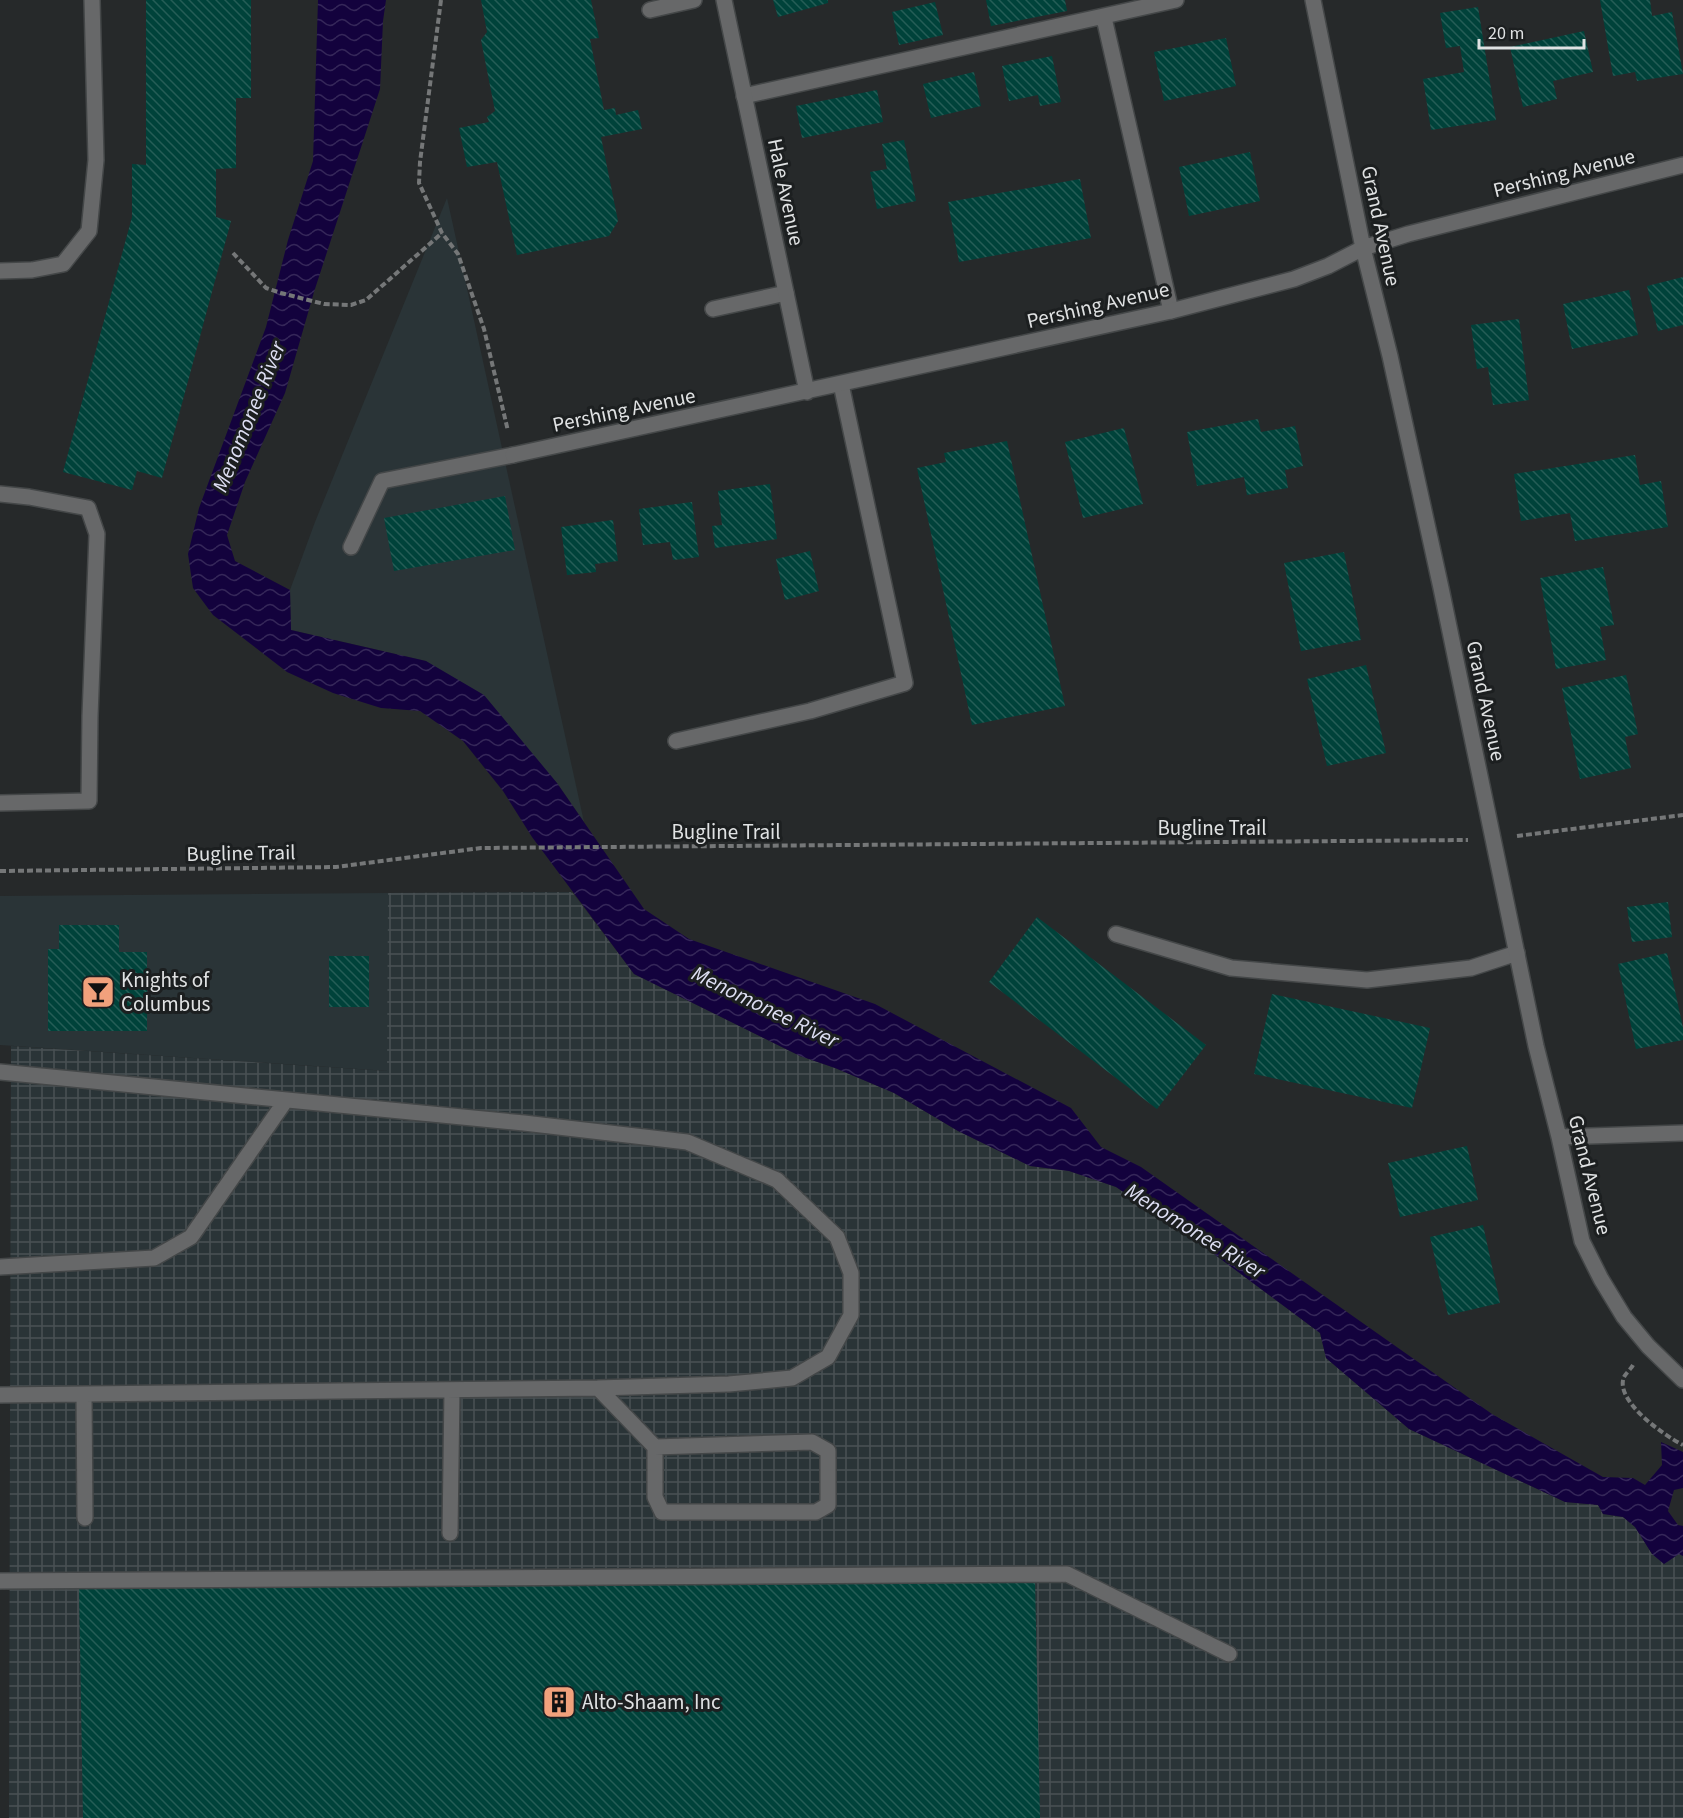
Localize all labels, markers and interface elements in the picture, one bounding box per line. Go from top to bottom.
scale bar [1479,12,1584,50]
text: 20 m [1488,21,1524,46]
street label: Hale Avenue [760,136,812,248]
street label: Pershing Avenue [1490,141,1638,205]
street label: Grand Avenue [1354,163,1408,289]
street label: Pershing Avenue [1024,274,1172,336]
water label: Menomonee River [204,335,294,497]
street label: Pershing Avenue [550,380,698,440]
street label: Grand Avenue [1459,638,1513,764]
street label: Bugline Trail [1157,813,1267,843]
street label: Bugline Trail [671,817,781,847]
street label: Bugline Trail [186,837,296,869]
water label: Menomonee River [686,958,845,1057]
place label: Knights of Columbus [121,965,211,1019]
bar icon: Knights of Columbus [80,974,116,1010]
street label: Grand Avenue [1561,1112,1619,1238]
water label: Menomonee River [1119,1175,1273,1288]
building icon: Alto-Shaam, Inc [541,1684,577,1720]
place label: Alto-Shaam, Inc [582,1687,721,1717]

